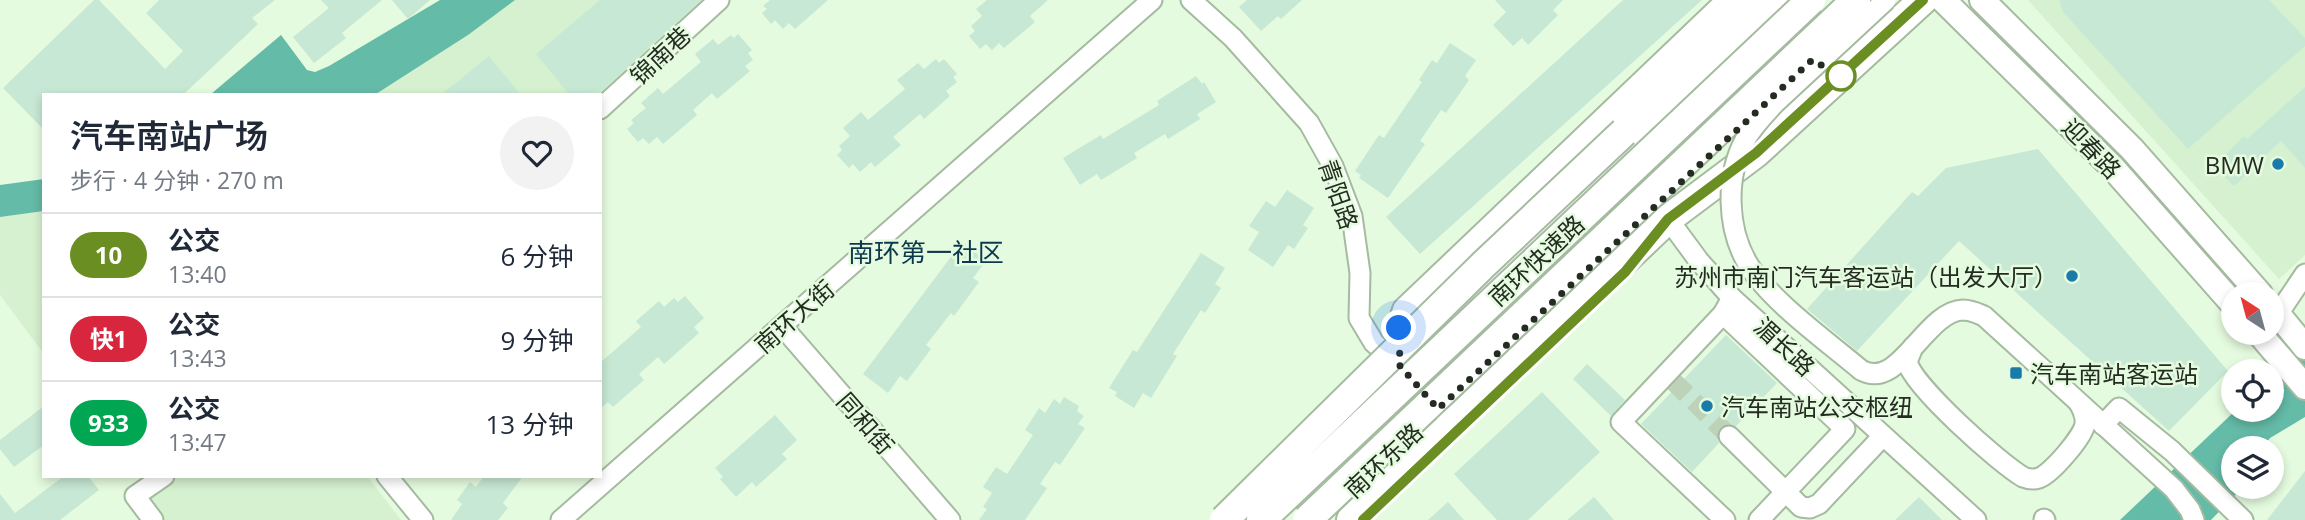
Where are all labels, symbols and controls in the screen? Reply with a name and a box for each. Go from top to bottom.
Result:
street label: 锦南巷 [622,18,698,92]
unlabelled marker [1826,61,1856,91]
street label: 迎春路 [2055,111,2129,185]
text: 汽车南站广场 [70,113,268,158]
button: heart [500,116,574,190]
place label: BMW [2205,148,2264,181]
street label: 青阳路 [1312,155,1366,233]
marker: BMW [2270,156,2286,172]
text: 步行 · 4 分钟 · 270 m [70,164,284,196]
street label: 南环快速路 [1481,207,1591,313]
text: 公交 [168,222,220,258]
district label: 南环第一社区 [848,234,1004,270]
text: 10 [95,238,122,271]
text: 6 分钟 [500,238,574,274]
text: 13:40 [168,258,227,290]
place label: 苏州市南门汽车客运站（出发大厅） [1674,260,2058,293]
marker: 苏州市南门汽车客运站（出发大厅） [2064,268,2080,284]
street label: 南环大街 [747,272,841,360]
north arrow [2221,282,2284,345]
map controls [2221,282,2284,499]
text: 公交 [168,306,220,342]
street label: 湄长路 [1747,309,1823,383]
your location [1381,310,1416,345]
text: 快1 [90,322,127,355]
text: 9 分钟 [500,322,574,358]
text: 13:43 [168,342,227,374]
place label: 汽车南站客运站 [2030,357,2198,390]
button: locate [2221,359,2284,422]
marker: 汽车南站客运站 [2008,365,2024,381]
street label: 同和街 [830,385,902,461]
text: 公交 [168,390,220,426]
place label: 汽车南站公交枢纽 [1721,390,1913,423]
marker: 汽车南站公交枢纽 [1699,398,1715,414]
text: 933 [88,406,129,439]
text: 13 分钟 [486,406,574,442]
street label: 南环东路 [1337,415,1429,505]
text: 13:47 [168,426,227,458]
button: layers [2221,436,2284,499]

